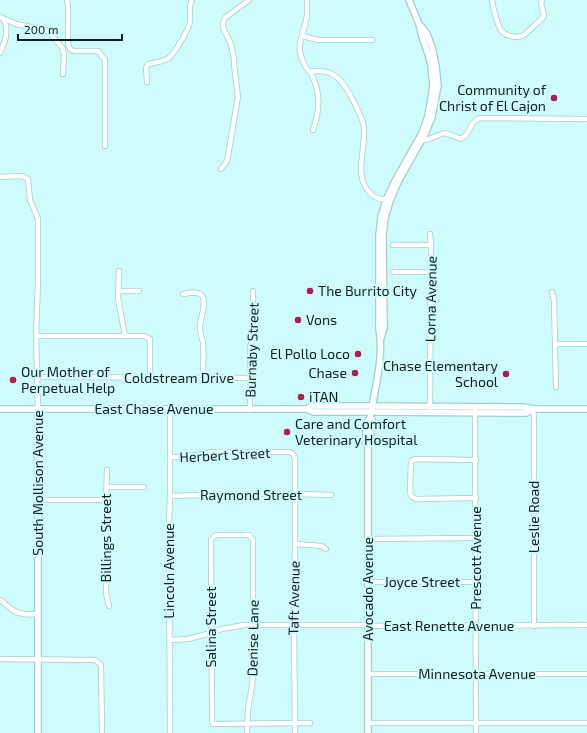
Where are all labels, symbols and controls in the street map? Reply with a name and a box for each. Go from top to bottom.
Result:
scale bar [18,16,122,42]
text: 200 m [24,22,58,36]
place label: Community of Christ of El Cajon [439,81,547,114]
marker: Community of Christ of El Cajon [549,93,559,103]
street label: Lorna Avenue [421,256,440,342]
place label: The Burrito City [318,282,417,299]
marker: The Burrito City [305,286,315,296]
street label: Burnaby Street [241,302,262,398]
place label: Vons [306,311,337,328]
marker: Vons [293,315,303,325]
place label: El Pollo Loco [270,345,350,362]
marker: El Pollo Loco [353,349,363,359]
place label: Chase Elementary School [383,357,499,390]
place label: Our Mother of Perpetual Help [21,363,115,396]
place label: Chase [309,364,347,381]
marker: Chase [350,368,360,378]
street label: Coldstream Drive [124,369,234,386]
marker: Chase Elementary School [501,369,511,379]
marker: Our Mother of Perpetual Help [8,375,18,385]
place label: iTAN [309,388,338,405]
marker: iTAN [296,392,306,402]
street label: East Chase Avenue [94,400,214,417]
street label: South Mollison Avenue [29,410,46,556]
place label: Care and Comfort Veterinary Hospital [295,415,418,448]
marker: Care and Comfort Veterinary Hospital [282,427,292,437]
street label: Herbert Street [179,444,271,465]
street label: Leslie Road [525,481,542,553]
street label: Raymond Street [200,486,302,503]
street label: Billings Street [97,493,114,583]
street label: Prescott Avenue [467,506,484,610]
street label: Lincoln Avenue [160,523,177,619]
street label: Avocado Avenue [359,537,376,641]
street label: Taft Avenue [284,560,303,636]
street label: Joyce Street [384,573,460,590]
street label: Salina Street [202,586,219,668]
street label: Denise Lane [243,599,262,676]
street label: East Renette Avenue [384,617,514,634]
street label: Minnesota Avenue [418,665,536,682]

